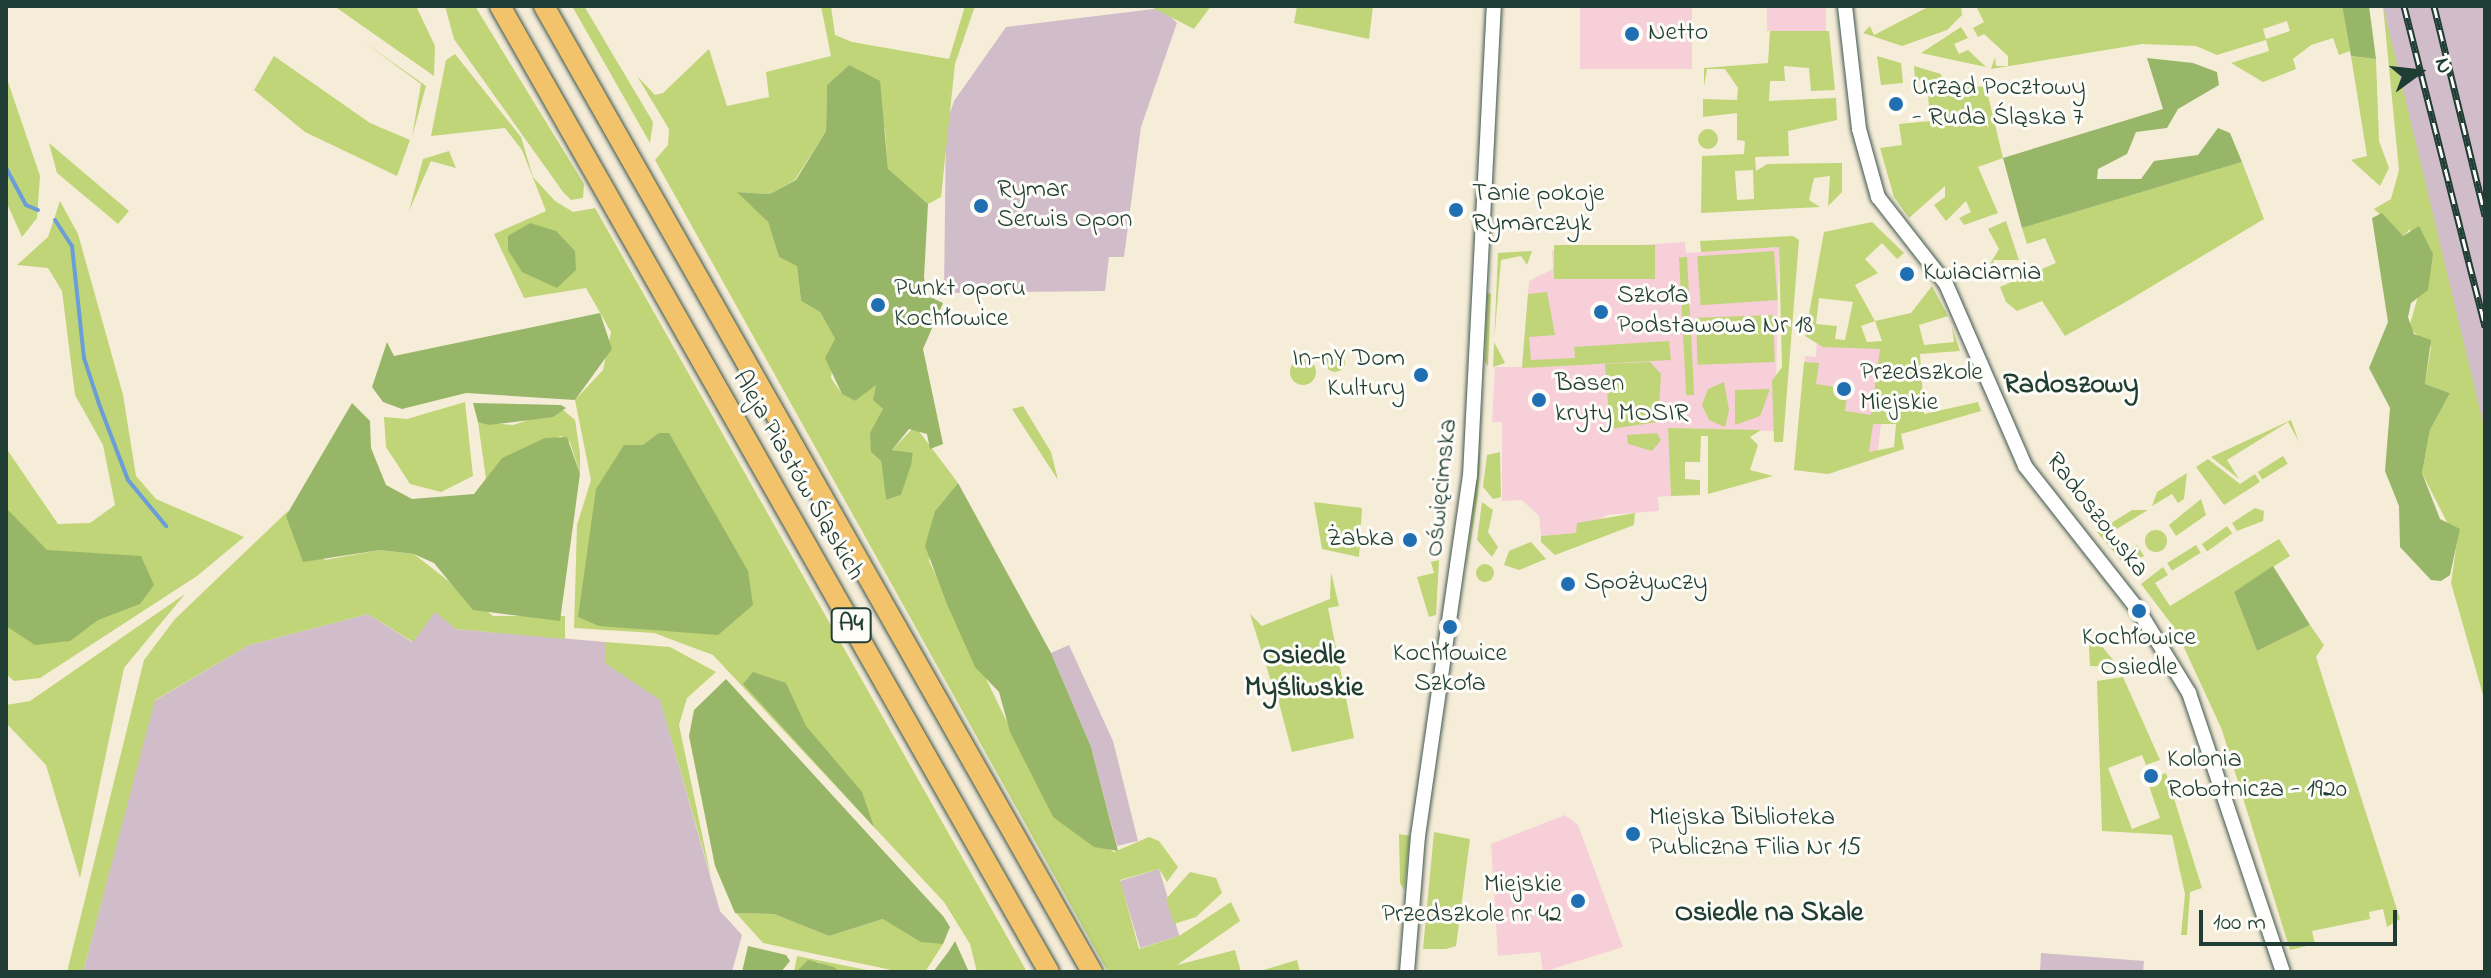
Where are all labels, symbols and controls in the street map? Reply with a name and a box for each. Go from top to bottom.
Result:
place label: Netto [1648,18,1708,50]
marker: Netto [1623,25,1641,43]
north arrow [2379,32,2459,112]
text: N [2425,54,2460,77]
place label: Urząd Pocztowy - Ruda Śląska 7 [1912,73,2086,134]
marker: Urząd Pocztowy - Ruda Śląska 7 [1887,95,1905,113]
place label: Rymar Serwis Opon [997,175,1132,236]
place label: Tanie pokoje Rymarczyk [1472,179,1605,240]
marker: Rymar Serwis Opon [972,197,990,215]
marker: Tanie pokoje Rymarczyk [1447,201,1465,219]
place label: Kwiaciarnia [1923,258,2041,290]
marker: Kwiaciarnia [1898,265,1916,283]
place label: Punkt oporu Kochłowice [894,274,1026,336]
place label: Szkoła Podstawowa Nr 18 [1617,281,1813,342]
marker: Punkt oporu Kochłowice [869,296,887,314]
marker: Szkoła Podstawowa Nr 18 [1592,303,1610,321]
place label: In-nY Dom Kultury [1292,344,1405,406]
place label: Przedszkole Miejskie [1860,358,1983,420]
street label: Aleja Piastów Śląskich [724,365,870,587]
marker: In-nY Dom Kultury [1412,366,1430,384]
place label: Basen kryty MOSIR [1555,369,1689,430]
district label: Radoszowy [2003,369,2139,403]
marker: Przedszkole Miejskie [1835,380,1853,398]
marker: Basen kryty MOSIR [1530,391,1548,409]
street label: Oświęcimska [1420,417,1466,559]
street label: Radoszowska [2038,447,2154,585]
place label: Żabka [1327,524,1394,556]
marker: Żabka [1401,531,1419,549]
place label: Spożywczy [1584,568,1707,600]
marker: Spożywczy [1559,575,1577,593]
marker: Kochłowice Osiedle [2130,602,2148,620]
road number: A4 [829,605,873,645]
marker: Kochłowice Szkoła [1441,618,1459,636]
place label: Kochłowice Osiedle [2082,623,2196,684]
place label: Kochłowice Szkoła [1393,639,1507,700]
district label: Osiedle Myśliwskie [1244,640,1364,706]
place label: Kolonia Robotnicza - 1920 [2167,745,2347,806]
marker: Kolonia Robotnicza - 1920 [2142,767,2160,785]
place label: Miejska Biblioteka Publiczna Filia Nr 15 [1649,803,1861,864]
marker: Miejska Biblioteka Publiczna Filia Nr 15 [1624,825,1642,843]
place label: Miejskie Przedszkole nr 42 [1382,870,1562,932]
marker: Miejskie Przedszkole nr 42 [1569,892,1587,910]
scale bar [2203,894,2401,944]
district label: Osiedle na Skale [1675,897,1863,931]
text: 100 m [2213,906,2266,941]

